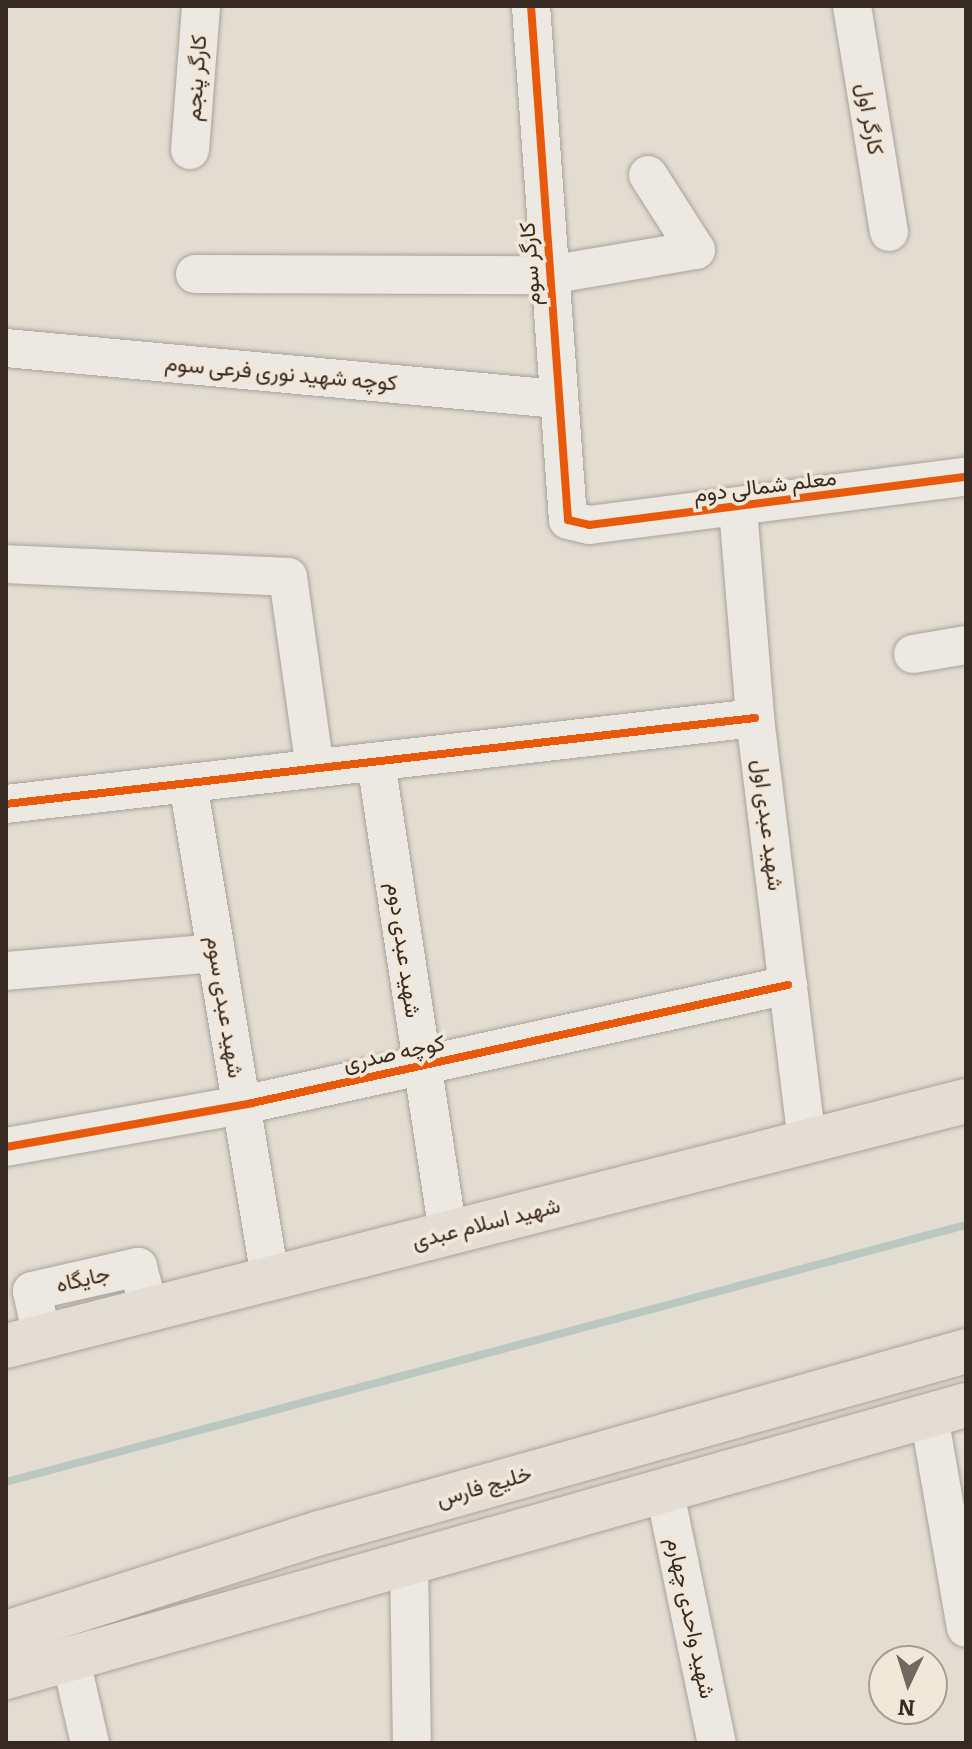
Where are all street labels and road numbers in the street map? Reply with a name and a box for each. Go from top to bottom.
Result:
street label: کارگر پنجم [180,34,212,122]
street label: کارگر اول [851,81,889,157]
street label: کارگر سوم [514,221,546,307]
street label: کوچه شهید نوری فرعی سوم [164,350,398,396]
street label: معلم شمالی دوم [692,464,838,508]
street label: شهید عبدی اول [747,758,789,892]
street label: شهید عبدی دوم [381,881,427,1019]
street label: شهید عبدی سوم [201,934,249,1080]
street label: کوچه صدری [341,1029,447,1077]
street label: شهید اسلام عبدی [409,1192,563,1254]
street label: جایگاه [53,1260,113,1298]
street label: خلیج فارس [433,1460,535,1512]
street label: شهید واحدی چهارم [661,1535,721,1701]

